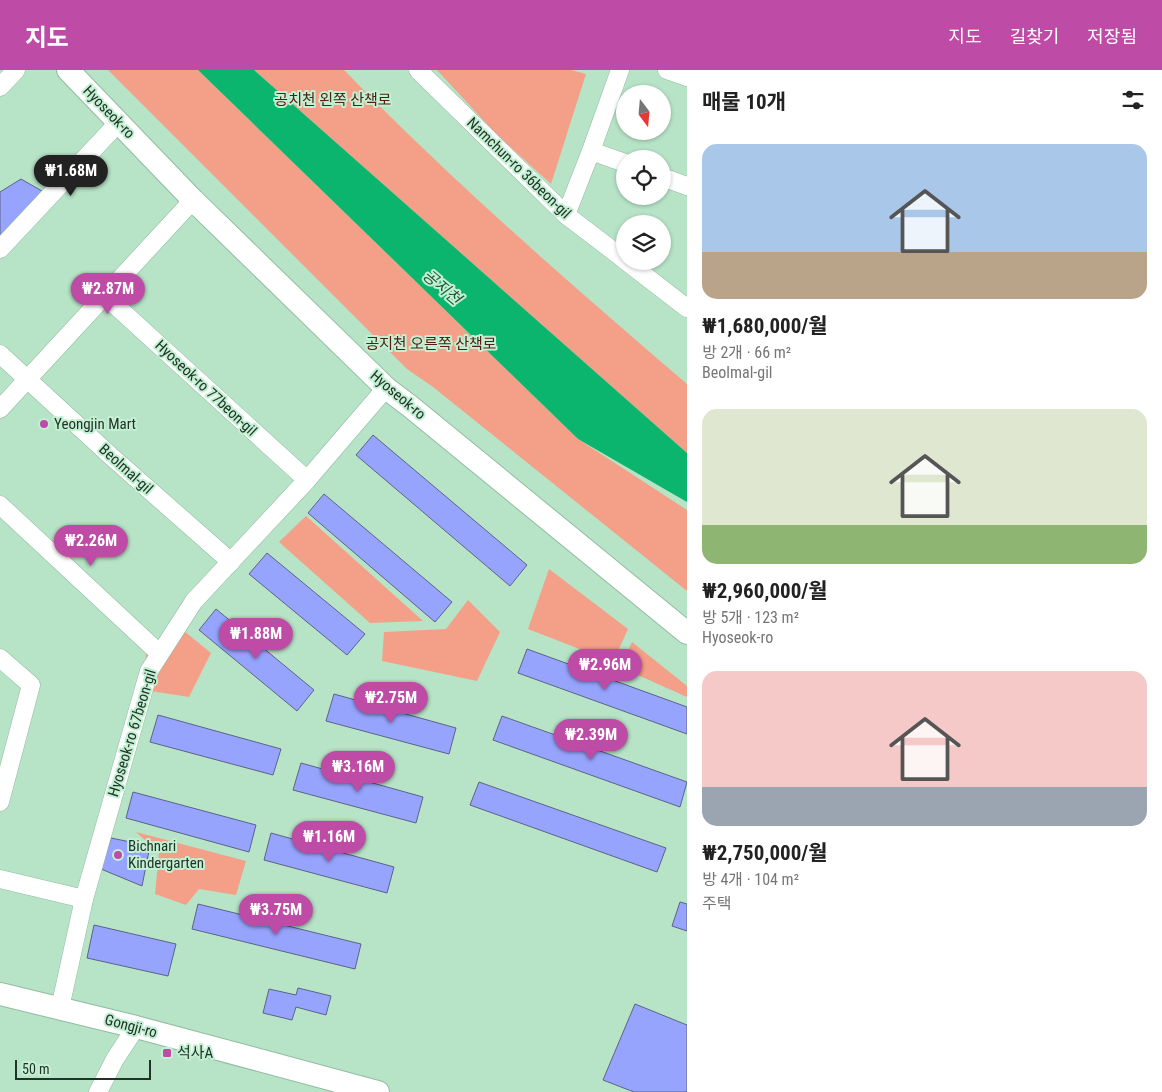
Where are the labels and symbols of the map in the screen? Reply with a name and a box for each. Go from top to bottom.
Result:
street label: Hyoseok-ro [79,82,139,142]
north arrow [616,85,671,140]
park label: 공치천 왼쪽 산책로 [274,91,392,109]
street label: Namchun-ro 36beon-gil [463,114,575,222]
pin: ₩1.68M [30,154,112,197]
water label: 공지천 [419,266,467,310]
pin: ₩2.87M [67,272,149,315]
park label: 공지천 오른쪽 산책로 [365,335,497,353]
street label: Hyoseok-ro 77beon-gil [151,336,261,440]
street label: Hyoseok-ro [367,367,429,423]
place label: Yeongjin Mart [54,415,136,433]
marker: Yeongjin Mart [38,418,50,430]
street label: Beolmal-gil [95,440,157,498]
pin: ₩2.26M [50,524,132,567]
pin: ₩1.88M [215,618,297,660]
pin: ₩2.96M [564,648,646,691]
street label: Hyoseok-ro 67beon-gil [104,667,160,799]
pin: ₩2.75M [350,682,432,724]
pin: ₩2.39M [550,718,632,761]
pin: ₩3.16M [317,750,399,793]
pin: ₩1.16M [288,820,370,863]
place label: Bichnari Kindergarten [128,837,204,872]
marker: Bichnari Kindergarten [112,849,124,861]
pin: ₩3.75M [235,894,317,936]
street label: Gongji-ro [103,1010,159,1042]
place label: 석사A [177,1044,214,1062]
marker: 석사A [161,1047,173,1059]
scale bar [15,1057,151,1080]

